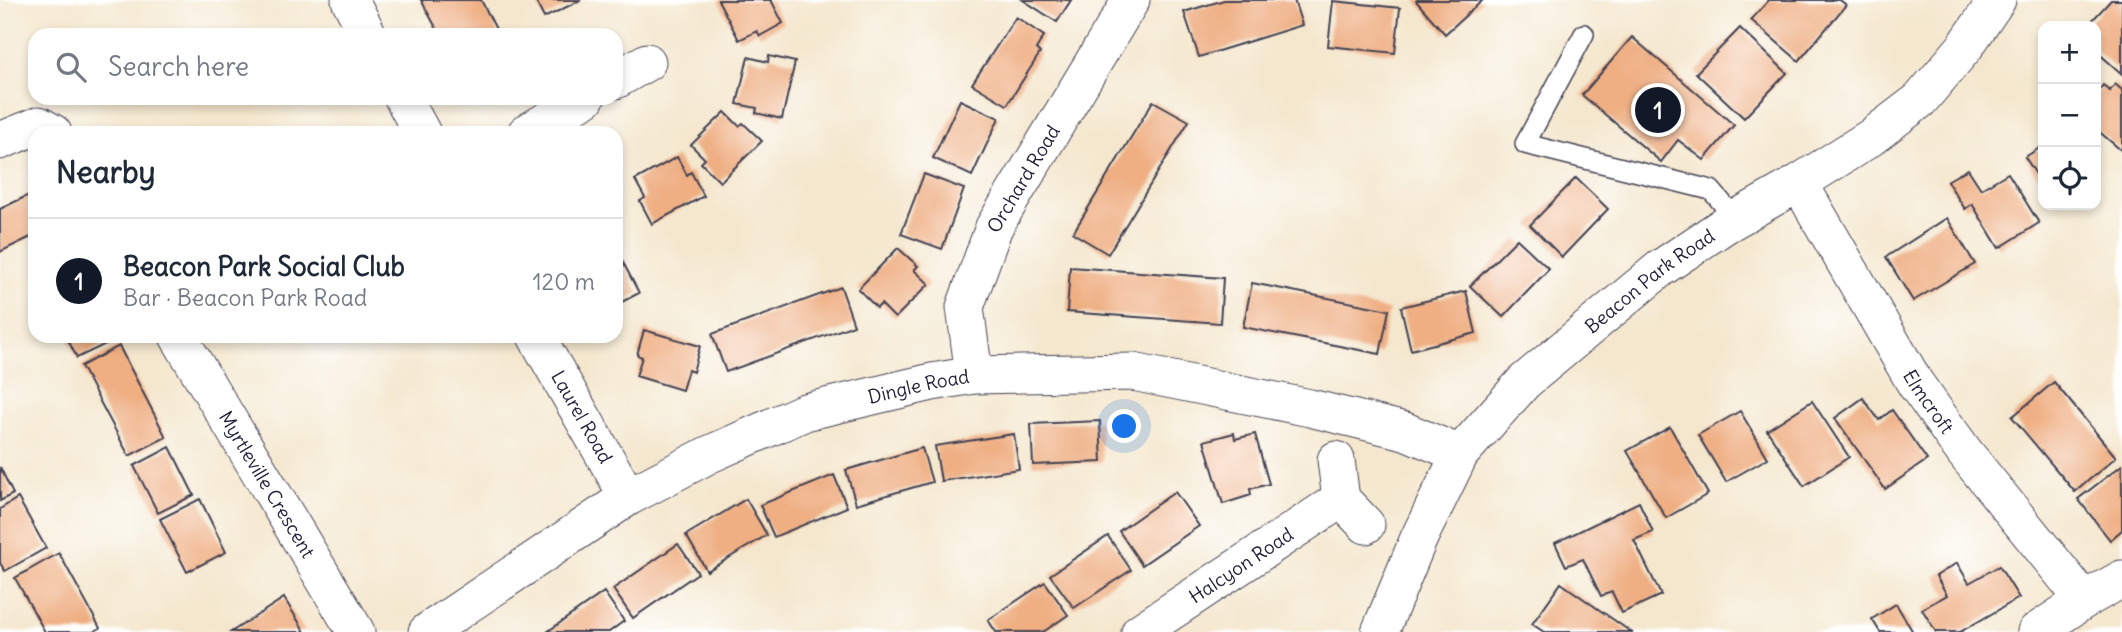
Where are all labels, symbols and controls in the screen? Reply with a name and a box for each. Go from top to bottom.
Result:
map controls [2038,21,2101,210]
button: + [2038,21,2101,84]
search box [28,28,623,105]
icon: search [52,48,90,86]
text: Search here [108,50,249,83]
pin: 1 [1635,84,1681,136]
button: − [2038,84,2101,147]
street label: Orchard Road [981,121,1065,237]
button: locate [2038,147,2101,210]
text: Nearby [56,153,156,191]
street label: Beacon Park Road [1580,223,1719,338]
text: Beacon Park Social Club [123,250,405,283]
text: 1 [74,267,84,296]
text: 120 m [532,267,595,296]
text: Bar · Beacon Park Road [123,283,367,312]
street label: Dingle Road [865,364,971,409]
street label: Elmcroft [1898,365,1959,438]
street label: Laurel Road [546,366,618,467]
street label: Myrtleville Crescent [214,407,320,562]
your location [1107,409,1141,443]
street label: Halcyon Road [1184,522,1298,608]

